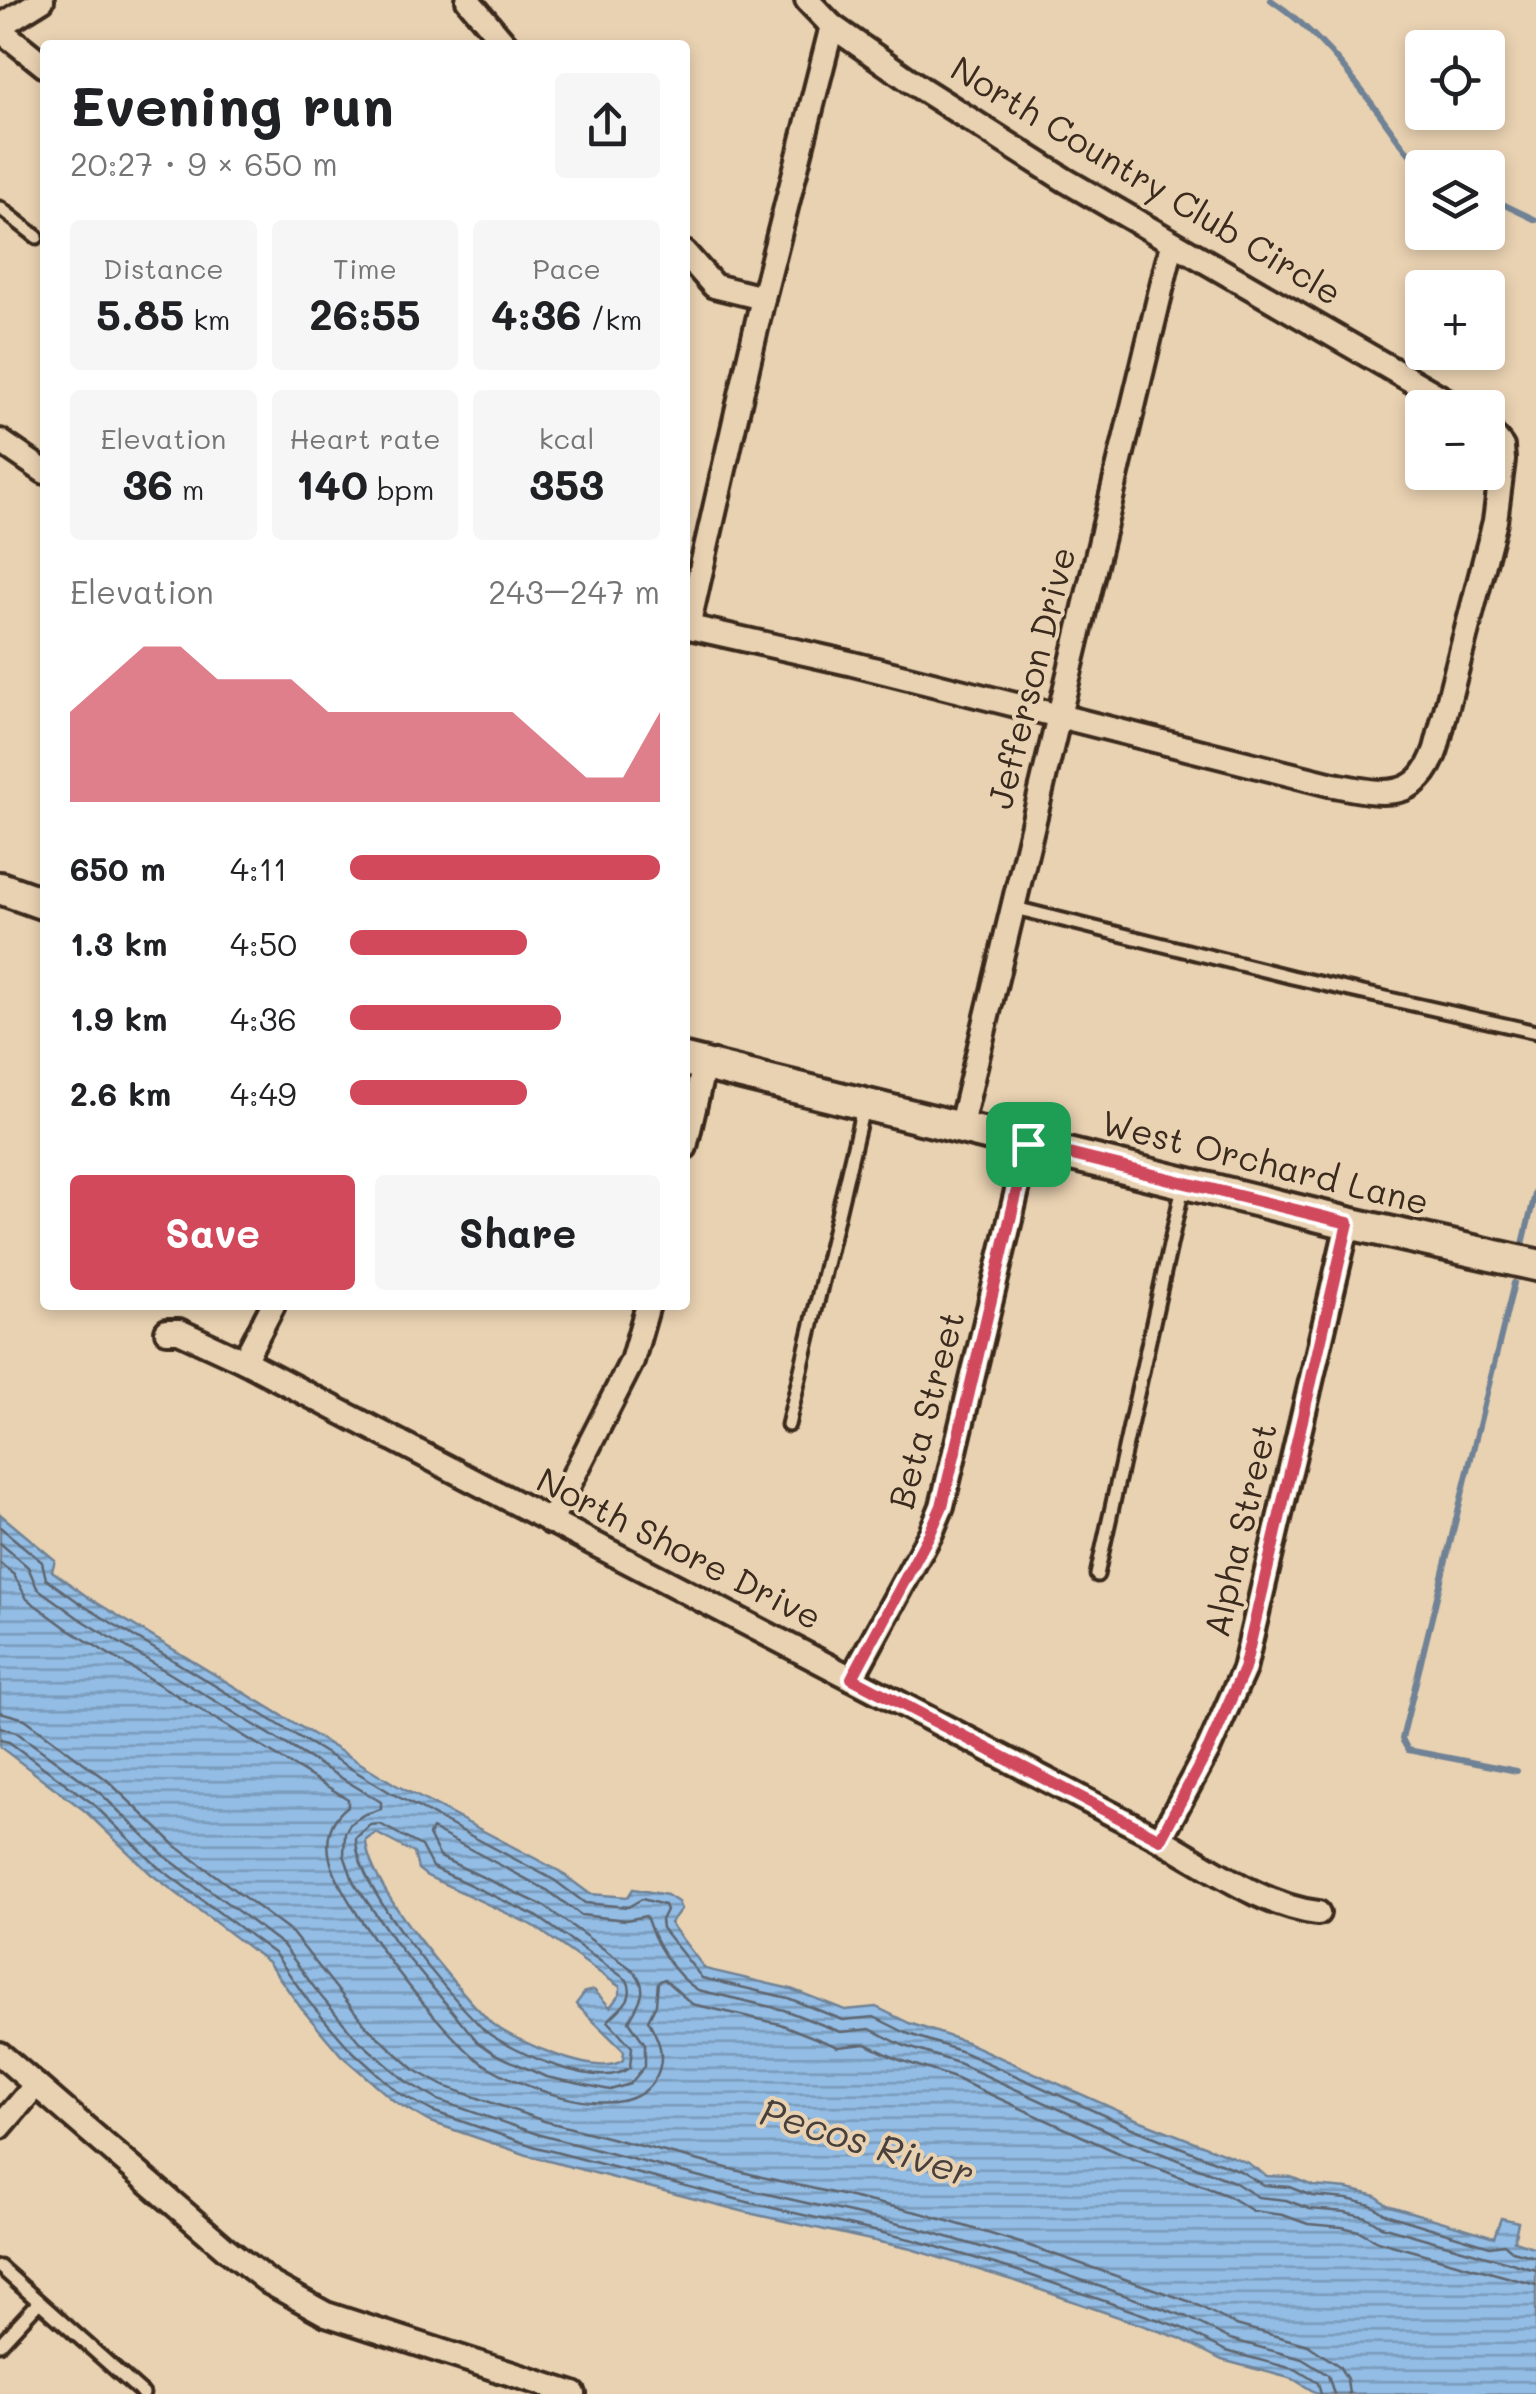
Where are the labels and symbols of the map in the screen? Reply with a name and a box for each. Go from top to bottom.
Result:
street label: North Country Club Circle [943,44,1351,314]
street label: Jefferson Drive [975,542,1085,813]
street label: West Orchard Lane [1097,1098,1434,1224]
pin [986,1102,1071,1187]
street label: Beta Street [877,1305,974,1514]
street label: Alpha Street [1192,1418,1286,1641]
street label: North Shore Drive [530,1456,830,1639]
water label: Pecos River [755,2085,981,2197]

